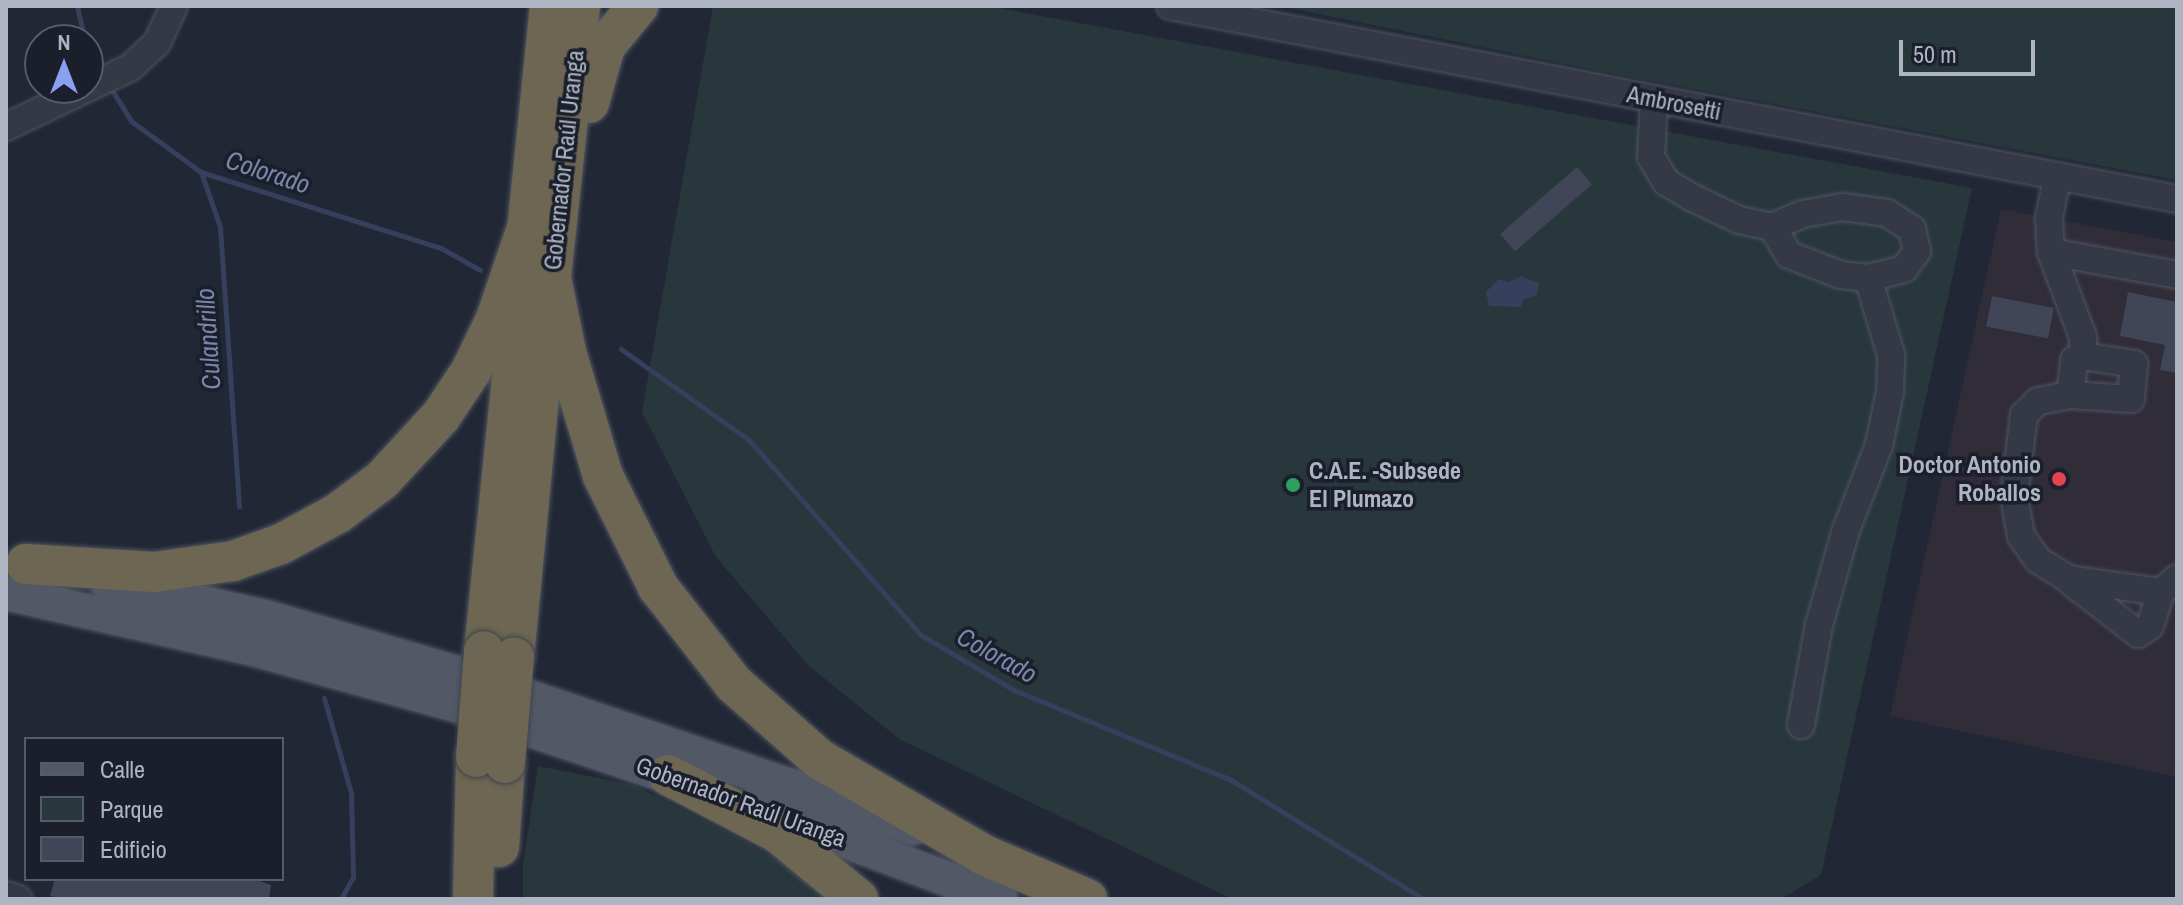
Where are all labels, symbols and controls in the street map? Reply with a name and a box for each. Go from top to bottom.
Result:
north arrow [24,24,104,104]
scale bar [1903,24,2039,74]
text: N [57,27,71,57]
text: 50 m [1913,38,1957,70]
street label: Gobernador Raúl Uranga [538,49,590,271]
street label: Ambrosetti [1625,80,1723,126]
water label: Colorado [222,144,314,200]
water label: Culandrillo [189,287,227,391]
place label: Doctor Antonio Roballos [1898,451,2041,507]
place label: C.A.E. -Subsede El Plumazo [1309,457,1461,513]
marker: Doctor Antonio Roballos [2048,468,2070,490]
marker: C.A.E. -Subsede El Plumazo [1284,476,1302,494]
water label: Colorado [952,620,1042,690]
legend [24,737,284,881]
street label: Gobernador Raúl Uranga [632,751,850,853]
text: Calle [100,753,145,785]
text: Parque [100,793,163,825]
text: Edificio [100,833,167,865]

